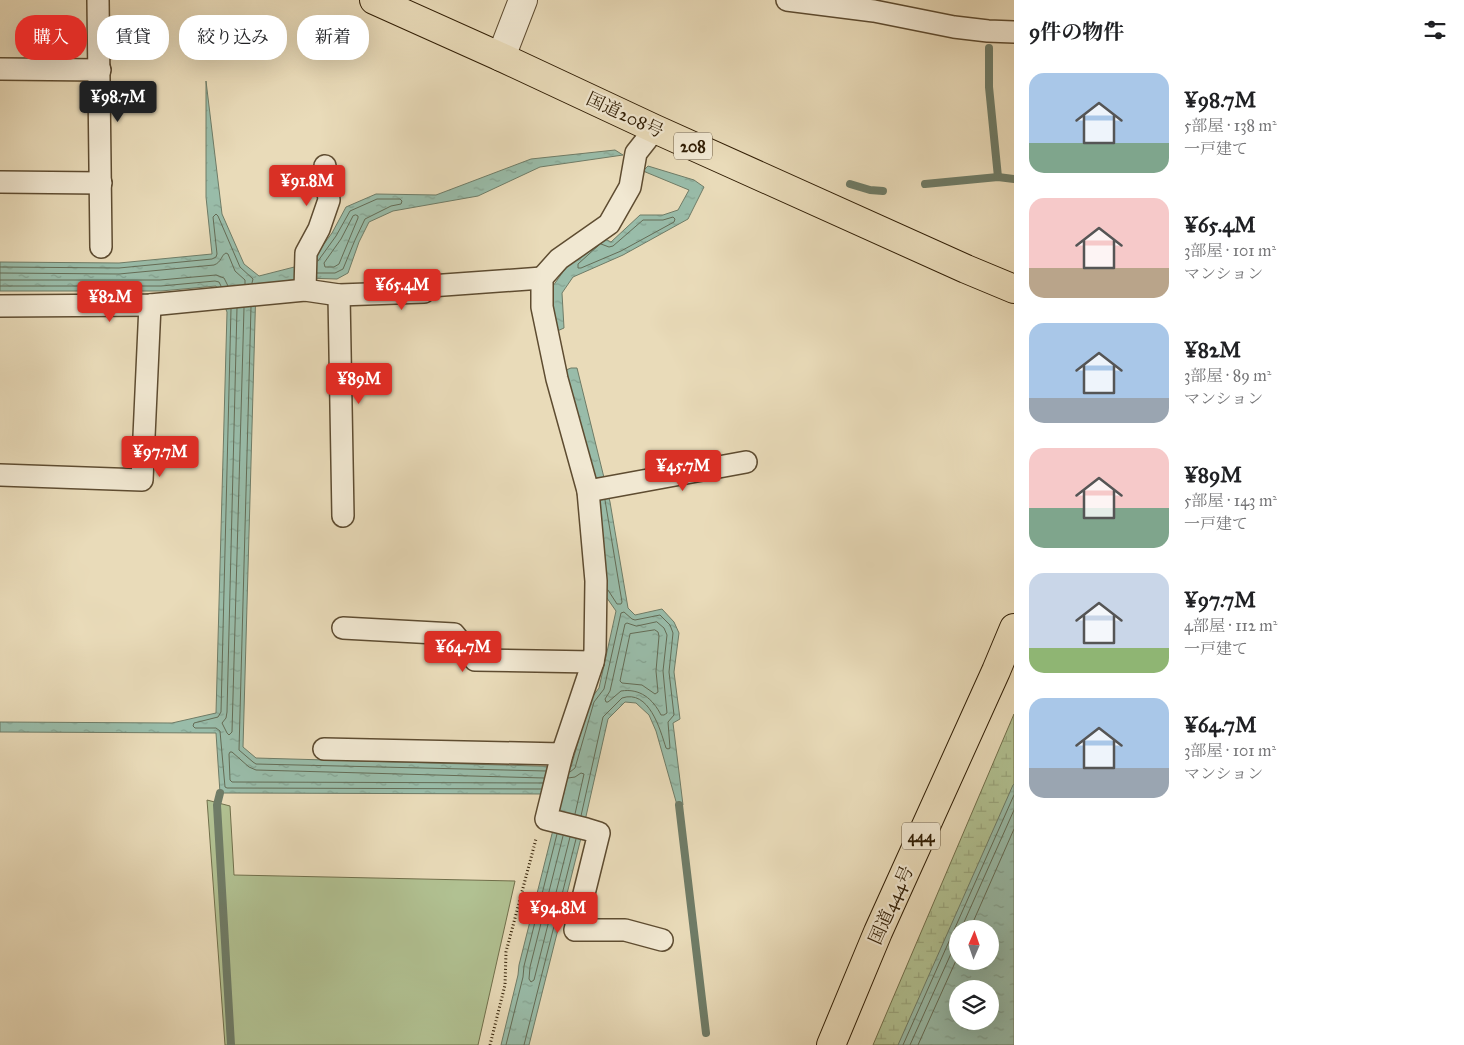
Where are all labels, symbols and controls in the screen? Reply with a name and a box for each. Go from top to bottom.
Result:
chip: 購入 [15,15,87,60]
chip: 賃貸 [97,15,169,60]
chip: 絞り込み [179,15,287,60]
chip: 新着 [297,15,369,60]
icon: filters [1421,16,1449,44]
text: 9件の物件 [1029,19,1124,45]
pin: ¥98.7M [77,80,159,123]
text: ¥98.7M [90,87,146,106]
text: ¥98.7M [1184,87,1256,113]
street label: 国道208号 [583,88,667,142]
icon: home [1069,93,1129,153]
text: 5部屋 · 138 m² [1184,116,1277,135]
road number: 208 [674,132,712,160]
text: 一戸建て [1184,139,1248,158]
pin: ¥91.8M [266,164,348,207]
text: ¥91.8M [280,171,334,190]
text: ¥65.4M [1184,212,1256,238]
icon: home [1069,218,1129,278]
text: 3部屋 · 101 m² [1184,241,1276,260]
text: マンション [1184,264,1263,283]
pin: ¥65.4M [361,268,443,311]
text: ¥65.4M [375,275,429,294]
pin: ¥82M [80,280,140,323]
text: ¥82M [88,287,132,306]
text: ¥82M [1184,337,1241,363]
icon: home [1069,343,1129,403]
pin: ¥89M [329,362,389,405]
text: 3部屋 · 89 m² [1184,366,1271,385]
text: ¥89M [337,369,381,388]
text: マンション [1184,389,1263,408]
pin: ¥97.7M [119,436,201,478]
text: ¥97.7M [133,442,187,461]
pin: ¥45.7M [642,450,724,492]
text: ¥45.7M [656,456,710,475]
text: ¥89M [1184,462,1242,488]
icon: home [1069,468,1129,528]
text: 5部屋 · 143 m² [1184,491,1277,510]
text: 一戸建て [1184,514,1248,533]
text: ¥97.7M [1184,587,1256,613]
icon: home [1069,593,1129,653]
text: 4部屋 · 112 m² [1184,616,1277,635]
pin: ¥64.7M [422,630,504,673]
text: ¥64.7M [435,637,491,656]
text: 一戸建て [1184,639,1248,658]
text: ¥64.7M [1184,712,1257,738]
icon: home [1069,718,1129,778]
text: 3部屋 · 101 m² [1184,741,1276,760]
text: マンション [1184,764,1263,783]
road number: 444 [902,822,940,849]
street label: 国道444号 [864,862,918,948]
pin: ¥94.8M [517,892,599,934]
text: ¥94.8M [530,898,586,917]
north arrow [949,920,999,970]
map controls [949,920,999,1030]
button: layers [949,980,999,1030]

